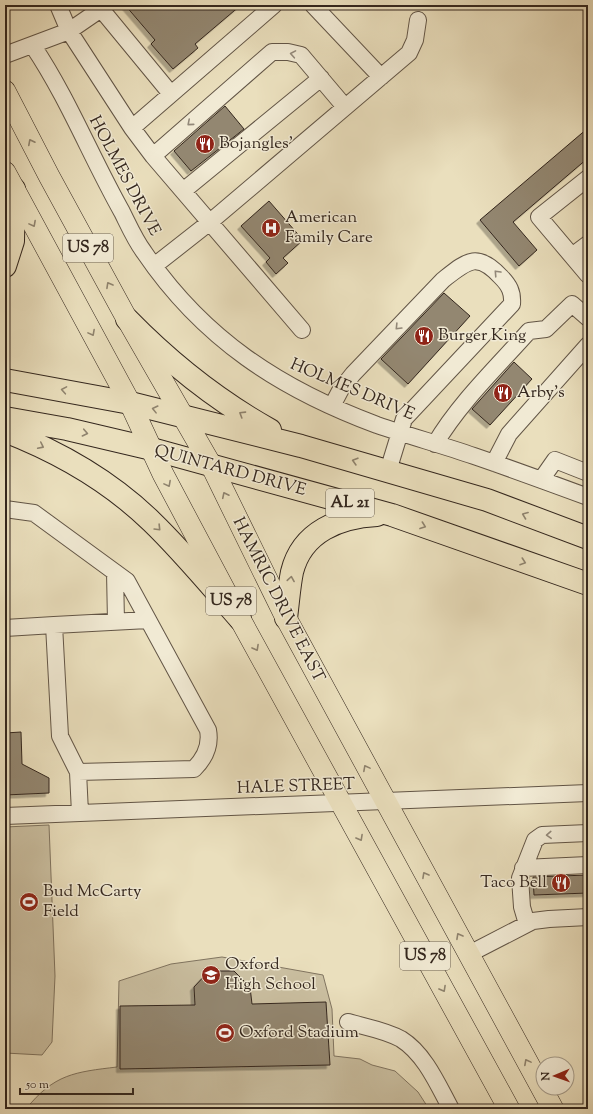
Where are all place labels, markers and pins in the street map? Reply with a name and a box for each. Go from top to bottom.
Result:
place label: Bojangles' [219,132,293,156]
restaurant icon: Bojangles' [194,133,216,155]
place label: American Family Care [285,206,373,250]
hospital icon: American Family Care [260,217,282,239]
place label: Burger King [438,324,526,348]
restaurant icon: Burger King [413,325,435,347]
place label: Arby's [517,381,565,405]
restaurant icon: Arby's [492,382,514,404]
place label: Taco Bell [480,871,547,895]
restaurant icon: Taco Bell [550,872,572,894]
place label: Bud McCarty Field [43,880,142,924]
sports icon: Bud McCarty Field [18,891,40,913]
place label: Oxford High School [225,953,316,997]
school or university icon: Oxford High School [200,964,222,986]
place label: Oxford Stadium [239,1021,359,1045]
sports icon: Oxford Stadium [214,1022,236,1044]

